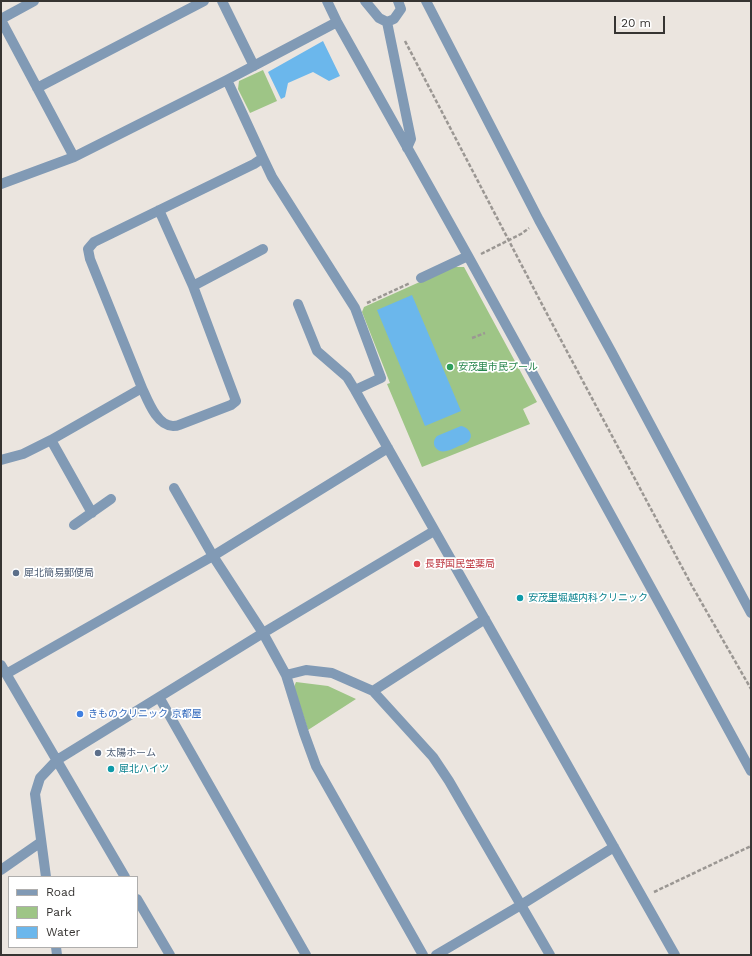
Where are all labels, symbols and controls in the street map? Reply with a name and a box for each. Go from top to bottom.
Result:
scale bar [616,8,667,34]
text: 20 m [621,16,651,30]
place label: 安茂里市民プール [458,361,538,373]
marker: 安茂里市民プール [445,362,455,372]
place label: 長野国民堂薬局 [425,558,495,570]
marker: 長野国民堂薬局 [412,559,422,569]
place label: 犀北簡易郵便局 [24,567,94,579]
marker: 犀北簡易郵便局 [11,568,21,578]
place label: 安茂里堀越内科クリニック [528,592,648,604]
marker: 安茂里堀越内科クリニック [515,593,525,603]
place label: きものクリニック 京都屋 [88,708,201,720]
marker: きものクリニック 京都屋 [75,709,85,719]
place label: 太陽ホーム [106,747,156,759]
marker: 太陽ホーム [93,748,103,758]
place label: 犀北ハイツ [119,763,169,775]
marker: 犀北ハイツ [106,764,116,774]
legend [8,876,138,948]
text: Road [46,885,75,899]
text: Park [46,905,72,919]
text: Water [46,925,80,939]

